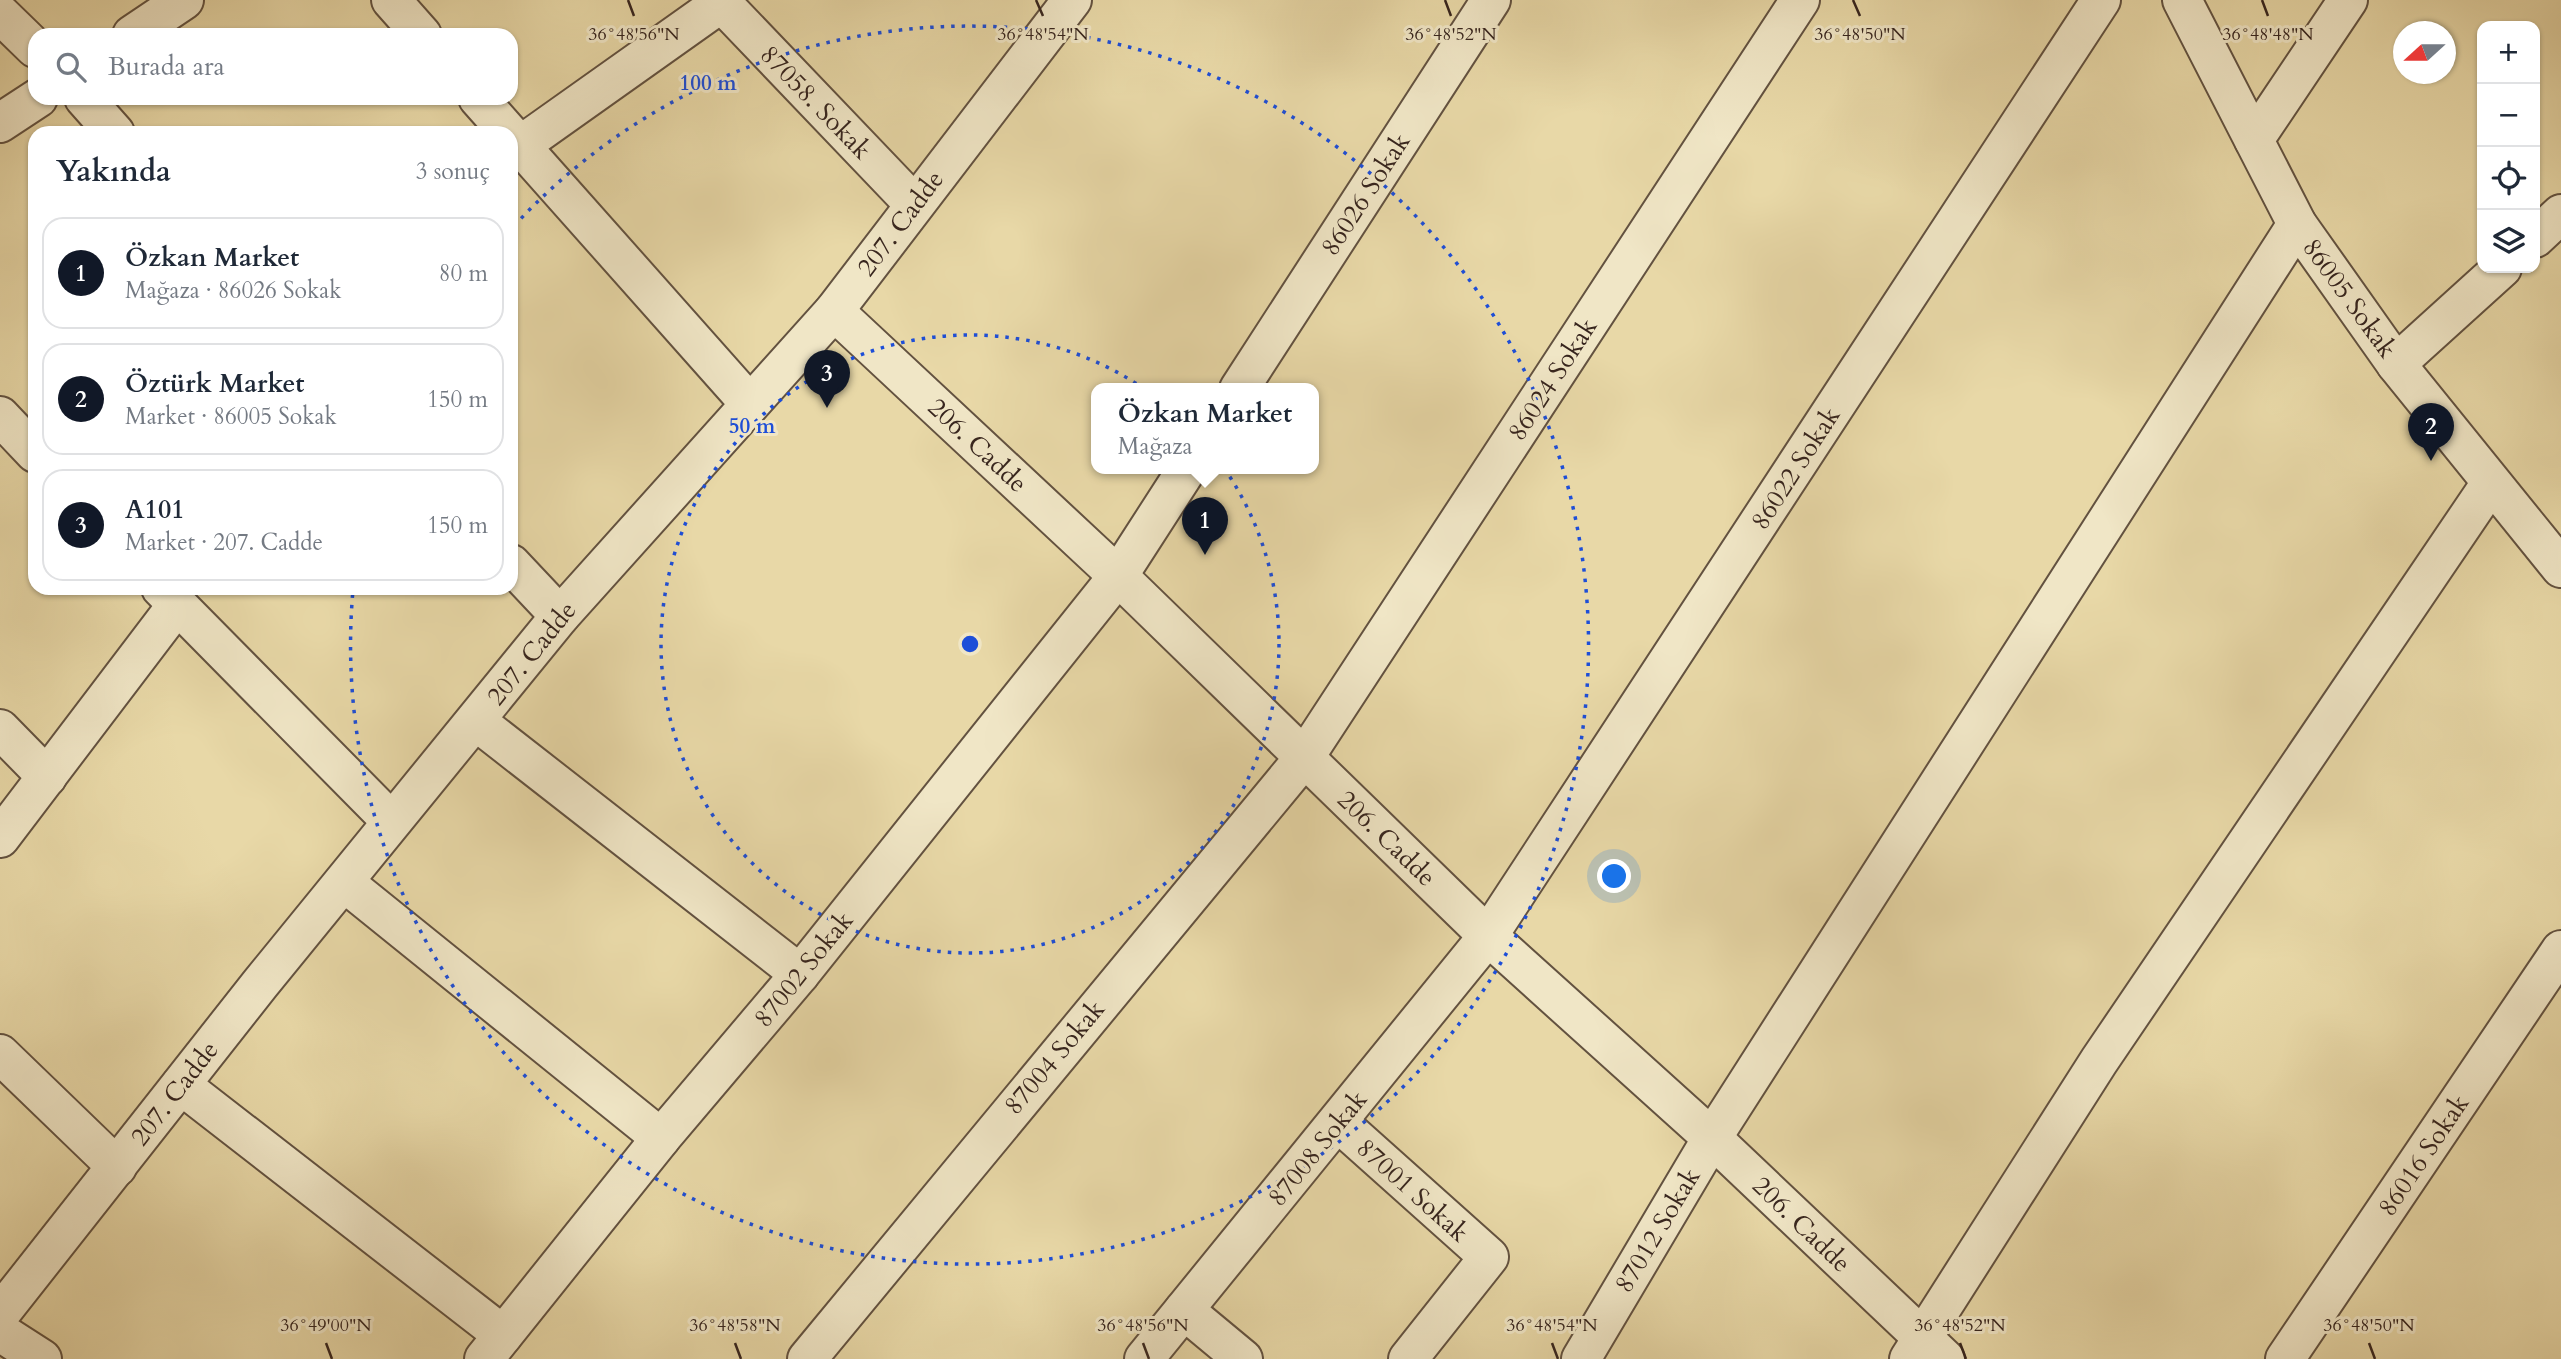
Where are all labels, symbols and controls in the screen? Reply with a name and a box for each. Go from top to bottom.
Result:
north arrow [2393,21,2456,84]
map controls [2477,21,2540,273]
button: + [2477,21,2540,84]
text: 36°48'56"N [588,22,680,47]
text: 36°48'54"N [997,22,1089,47]
text: 36°48'52"N [1405,22,1497,47]
text: 36°48'50"N [1814,22,1906,47]
text: 36°48'48"N [2222,22,2314,47]
search box [28,28,518,105]
street label: 87058. Sokak [752,38,879,167]
icon: search [52,48,90,86]
text: Burada ara [108,49,225,84]
text: 100 m [679,69,737,98]
button: − [2477,84,2540,147]
street label: 86026 Sokak [1313,126,1418,262]
button: locate [2477,147,2540,210]
text: Yakında [56,151,171,192]
text: 3 sonuç [416,156,490,187]
street label: 207. Cadde [849,163,952,283]
button: layers [2477,210,2540,273]
street label: 86005 Sokak [2294,231,2405,365]
text: Özkan Market [125,240,299,275]
text: 1 [75,258,87,289]
text: 80 m [439,258,488,289]
text: Mağaza · 86026 Sokak [125,275,341,306]
street label: 86024 Sokak [1500,311,1605,447]
pin: 3 [804,350,850,408]
text: Öztürk Market [125,366,305,401]
popup [1091,383,1319,474]
text: 2 [75,384,87,415]
text: 150 m [427,384,488,415]
street label: 206. Cadde [920,390,1035,500]
text: Özkan Market [1118,396,1292,431]
street label: 86022 Sokak [1743,400,1848,536]
text: Market · 86005 Sokak [125,401,337,432]
pin: 2 [2408,403,2454,461]
text: 50 m [729,412,776,441]
text: Mağaza [1118,431,1193,462]
text: A101 [125,492,185,527]
pin: 1 [1182,497,1228,555]
text: 3 [75,510,87,541]
text: 150 m [427,510,488,541]
text: Market · 207. Cadde [125,527,323,558]
street label: 207. Cadde [479,594,584,713]
centre of rings [958,632,982,656]
street label: 206. Cadde [1330,783,1443,894]
your location [1597,859,1631,893]
street label: 87002 Sokak [746,904,861,1035]
street label: 87004 Sokak [996,992,1113,1122]
street label: 207. Cadde [122,1034,226,1153]
street label: 87008 Sokak [1260,1083,1375,1214]
street label: 86016 Sokak [2370,1088,2477,1223]
street label: 87001 Sokak [1349,1131,1476,1250]
street label: 87012 Sokak [1606,1161,1708,1299]
street label: 206. Cadde [1745,1169,1858,1280]
text: 36°49'00"N [280,1313,372,1338]
text: 36°48'58"N [689,1313,781,1338]
text: 36°48'56"N [1097,1313,1189,1338]
text: 36°48'54"N [1506,1313,1598,1338]
text: 36°48'52"N [1914,1313,2006,1338]
text: 36°48'50"N [2323,1313,2415,1338]

